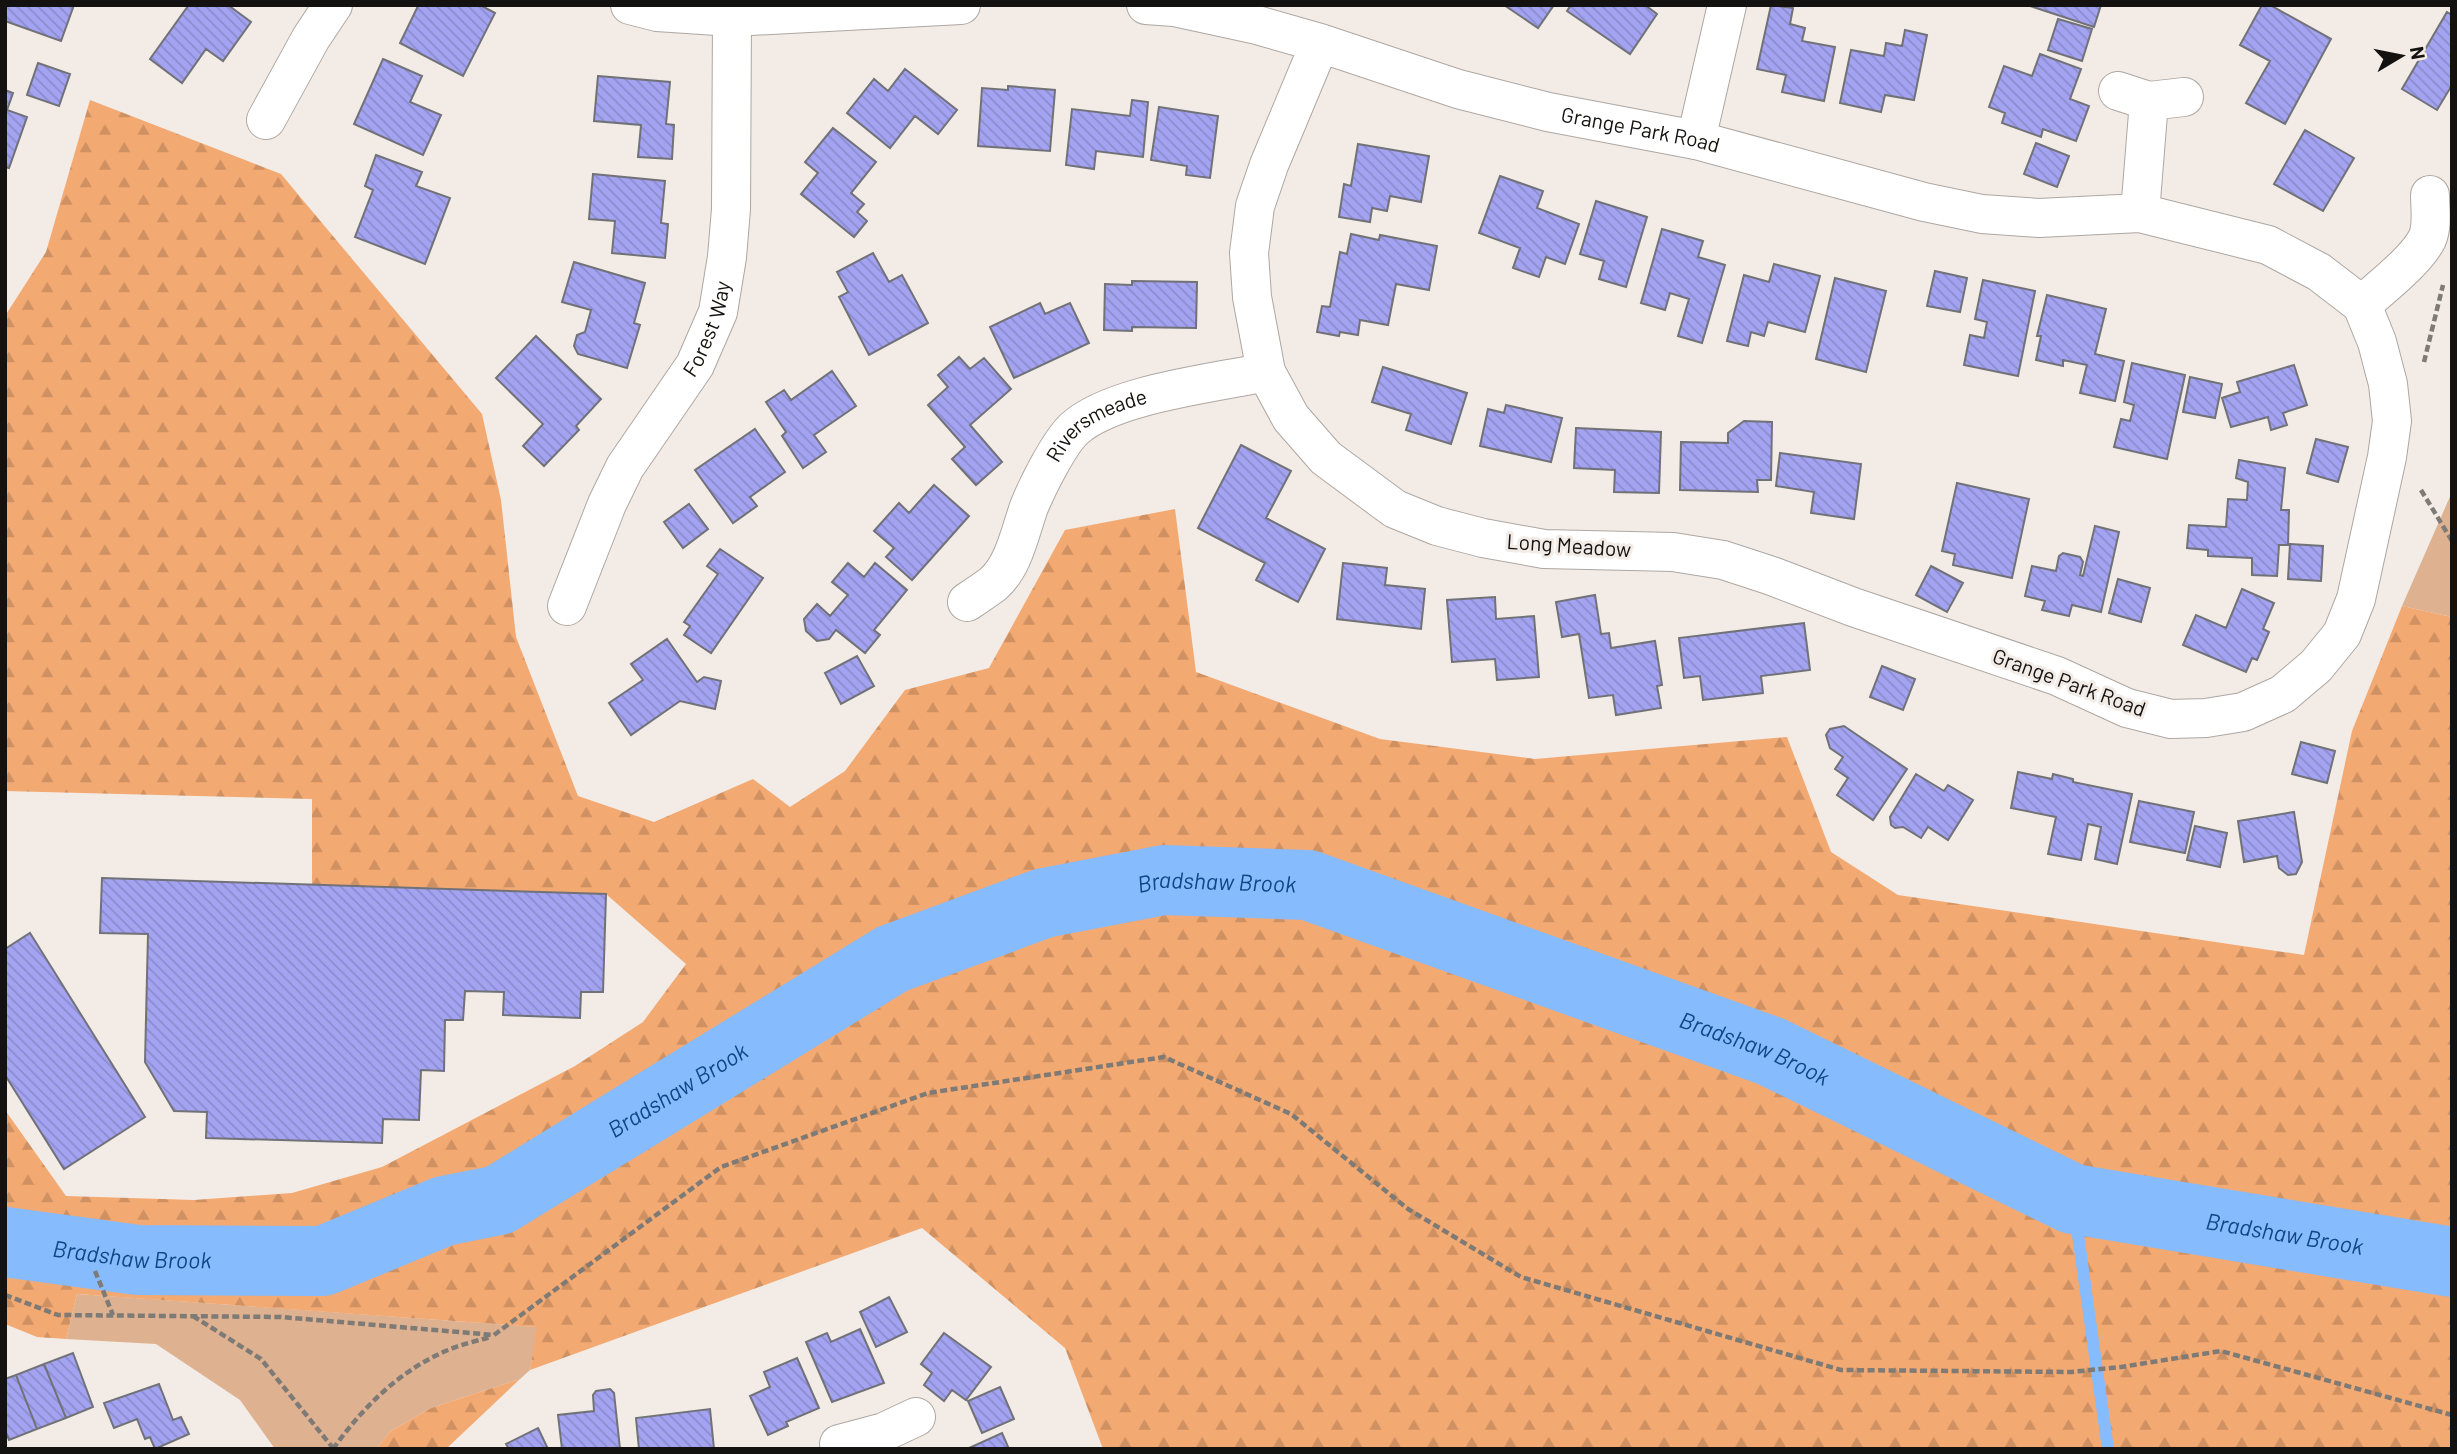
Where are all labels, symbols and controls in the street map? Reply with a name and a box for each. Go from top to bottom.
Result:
north arrow [2366,21,2436,91]
text: N [2406,45,2431,61]
street label: Grange Park Road [1559,101,1723,157]
street label: Forest Way [677,279,734,381]
street label: Riversmeade [1040,383,1149,466]
street label: Long Meadow [1506,528,1632,561]
street label: Grange Park Road [1990,642,2149,721]
water label: Bradshaw Brook [1135,865,1297,898]
water label: Bradshaw Brook [1676,1005,1834,1091]
water label: Bradshaw Brook [602,1036,752,1143]
water label: Bradshaw Brook [2204,1206,2365,1260]
water label: Bradshaw Brook [51,1234,211,1273]

